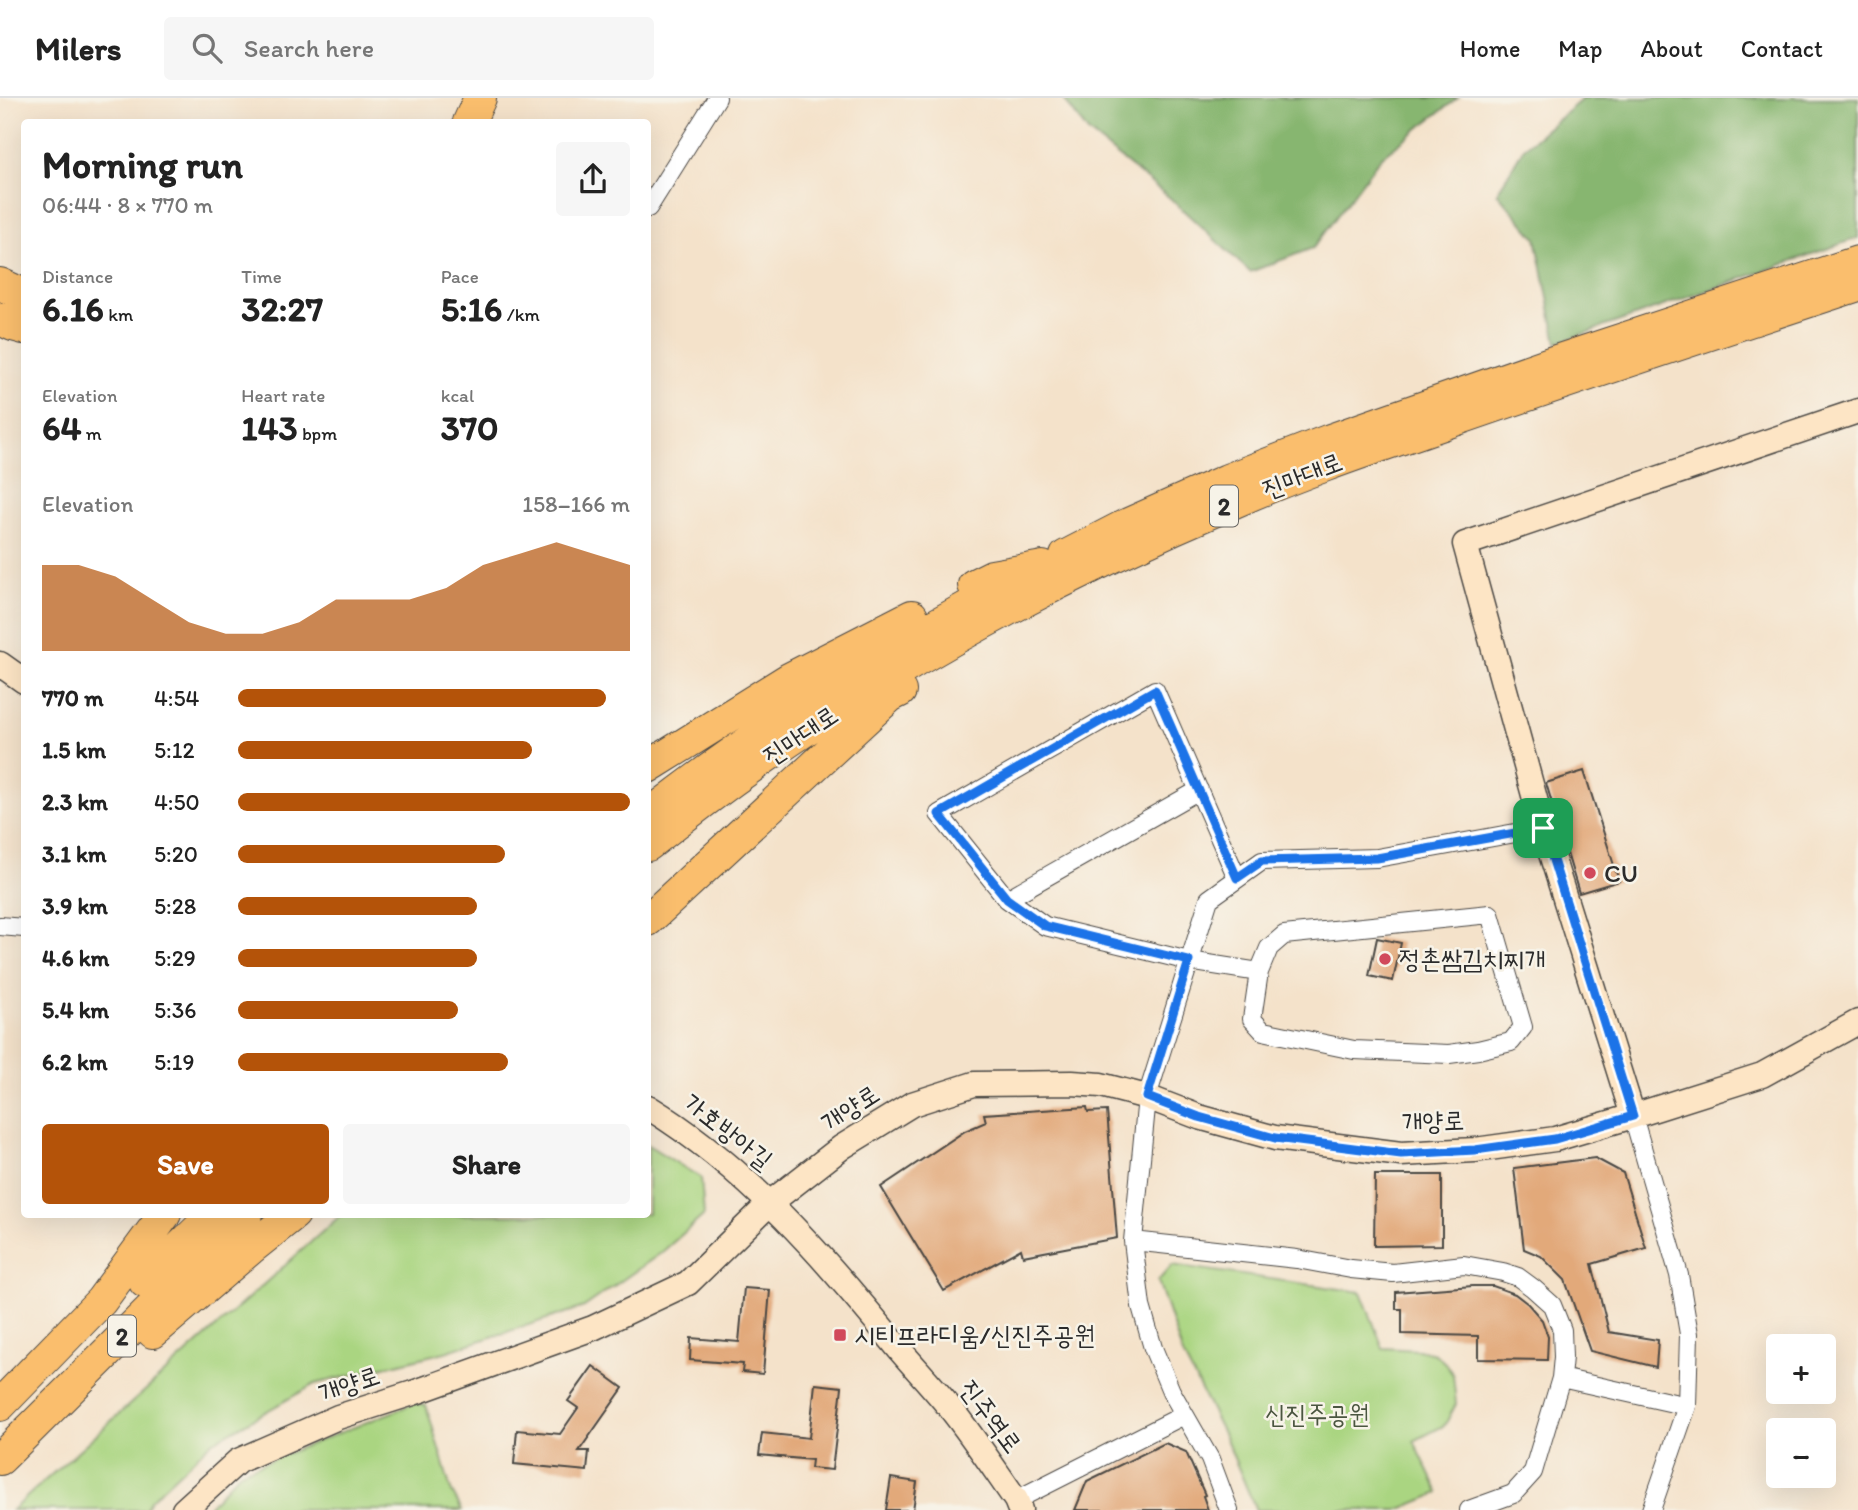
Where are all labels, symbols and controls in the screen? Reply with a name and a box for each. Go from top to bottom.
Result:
search box [164,17,654,80]
text: Milers [35,29,122,68]
icon: search [188,29,226,67]
text: Search here [244,32,374,64]
text: Home [1460,34,1520,63]
text: Map [1558,34,1602,63]
text: About [1640,34,1703,63]
text: Contact [1741,34,1823,63]
text: Morning run [42,142,243,188]
button: share [556,142,630,216]
text: 06:44 · 8 × 770 m [42,191,213,219]
text: Distance [42,265,113,288]
text: Time [241,265,282,288]
text: Pace [441,265,479,288]
text: 6.16 [42,288,104,330]
text: 32:27 [241,288,323,330]
text: 5:16 [441,288,502,330]
text: km [104,303,133,326]
text: /km [502,303,540,326]
text: Elevation [42,384,118,407]
text: Heart rate [241,384,325,407]
text: kcal [441,384,474,407]
text: 64 [42,407,82,449]
text: 143 [241,407,298,449]
text: 370 [441,407,499,449]
text: m [82,422,102,445]
text: bpm [298,422,337,445]
street label: 진마대로 [1257,445,1347,505]
road number: 2 [1210,486,1238,526]
text: Elevation [42,490,133,518]
text: 158–166 m [522,490,630,518]
text: 770 m [42,684,104,712]
text: 4:54 [154,684,199,712]
street label: 진마대로 [756,698,844,772]
text: 1.5 km [42,736,106,764]
text: 5:12 [154,736,194,764]
text: 2.3 km [42,788,108,816]
text: 4:50 [154,788,200,816]
pin [1513,798,1573,858]
icon: arrive [1524,809,1562,847]
text: 3.1 km [42,840,106,868]
text: 5:20 [154,840,198,868]
place label: CU [1604,857,1638,889]
marker: CU [1582,865,1598,881]
text: 3.9 km [42,892,108,920]
text: 5:28 [154,892,196,920]
place label: 정촌쌈김치찌개 [1399,943,1545,975]
text: 4.6 km [42,944,109,972]
text: 5:29 [154,944,196,972]
marker: 정촌쌈김치찌개 [1377,951,1393,967]
text: 5.4 km [42,996,109,1024]
text: 5:36 [154,996,196,1024]
text: 6.2 km [42,1048,108,1076]
text: 5:19 [154,1048,194,1076]
street label: 개양로 [815,1077,885,1139]
street label: 가호방아길 [677,1086,779,1176]
street label: 개양로 [1401,1104,1465,1138]
button: Save [42,1124,329,1204]
button: Share [343,1124,630,1204]
road number: 2 [108,1316,136,1356]
place label: 시티프라디움/신진주공원 [854,1319,1095,1351]
marker: 시티프라디움/신진주공원 [832,1327,848,1343]
map controls [1766,1334,1836,1488]
button: + [1766,1334,1836,1404]
street label: 개양로 [314,1359,384,1409]
street label: 진주역로 [953,1373,1029,1459]
park label: 신진주공원 [1265,1398,1369,1430]
button: − [1766,1418,1836,1488]

